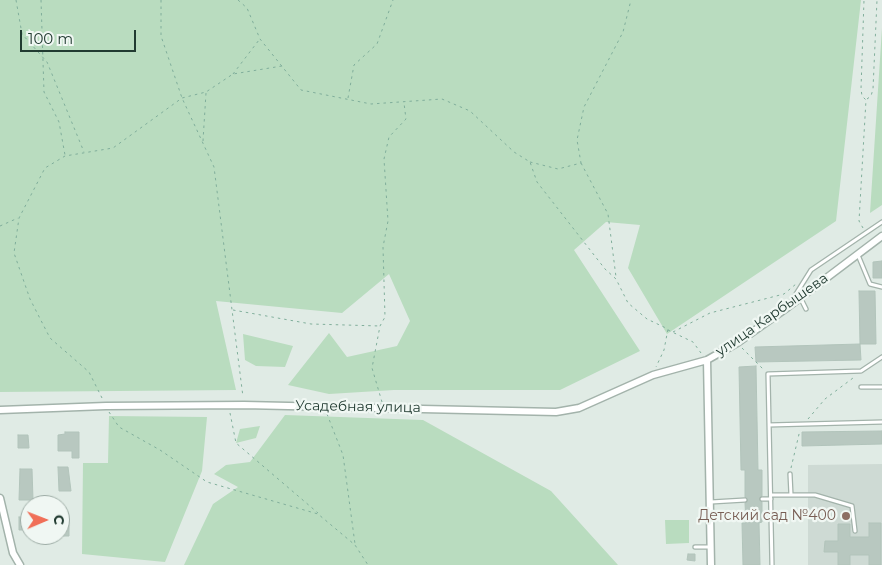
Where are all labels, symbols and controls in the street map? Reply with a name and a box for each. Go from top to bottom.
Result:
scale bar [22,20,139,52]
text: 100 m [28,29,73,48]
street label: улица Карбышева [713,270,831,360]
street label: Усадебная улица [295,398,421,416]
north arrow [20,495,70,545]
place label: Детский сад №400 [698,508,836,524]
marker: Детский сад №400 [840,510,852,522]
text: С [50,515,68,525]

